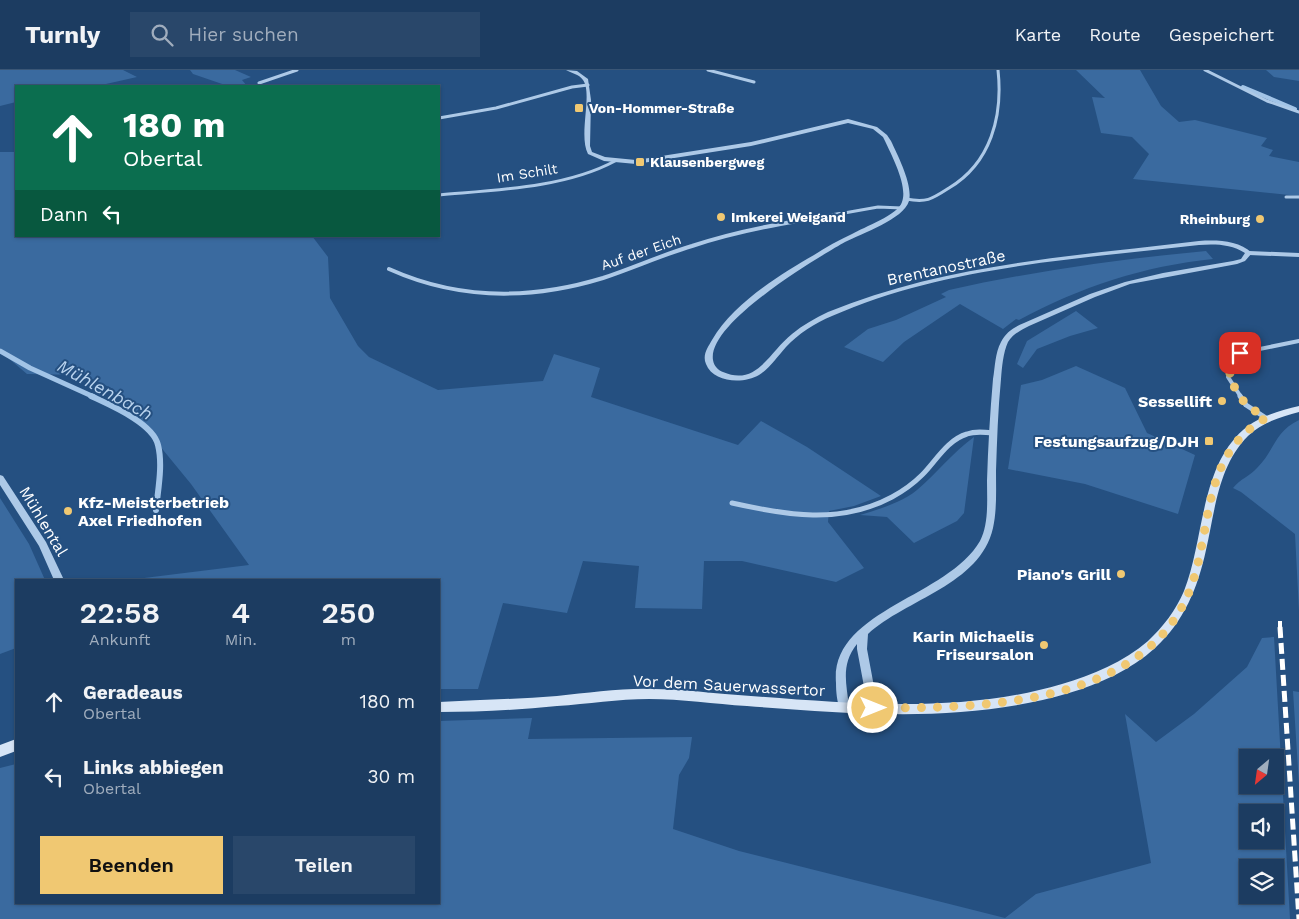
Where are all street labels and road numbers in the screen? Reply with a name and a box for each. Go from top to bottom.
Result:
street label: Im Schilt [495,160,559,186]
street label: Auf der Eich [599,231,683,273]
street label: Brentanostraße [885,246,1007,289]
street label: Mühlental [15,483,72,560]
street label: Vor dem Sauerwassertor [632,671,826,700]

